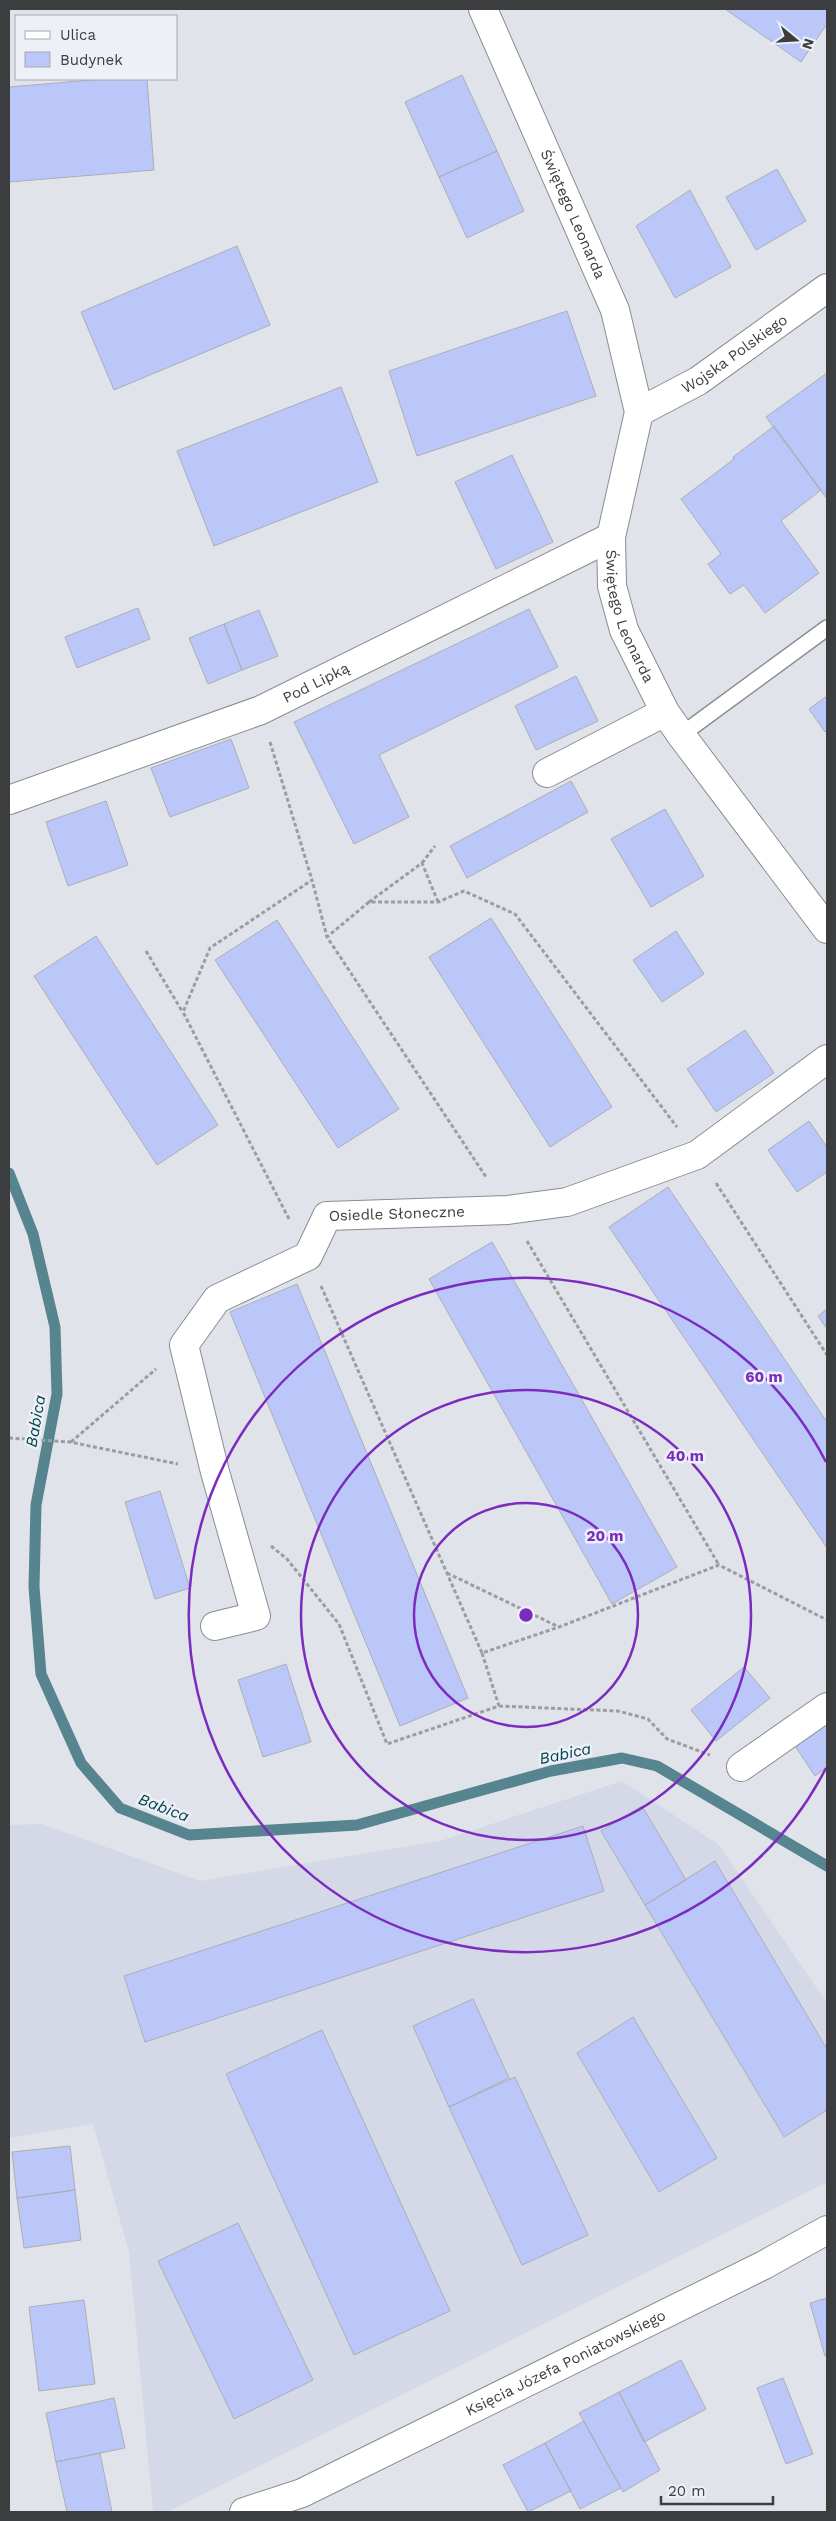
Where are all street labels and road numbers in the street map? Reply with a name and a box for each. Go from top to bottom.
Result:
street label: Świętego Leonarda [537,146,609,282]
street label: Wojska Polskiego [679,311,791,397]
street label: Świętego Leonarda [602,549,658,686]
street label: Pod Lipką [280,659,353,707]
street label: Osiedle Słoneczne [328,1202,465,1225]
street label: Księcia Józefa Poniatowskiego [463,2306,669,2420]

